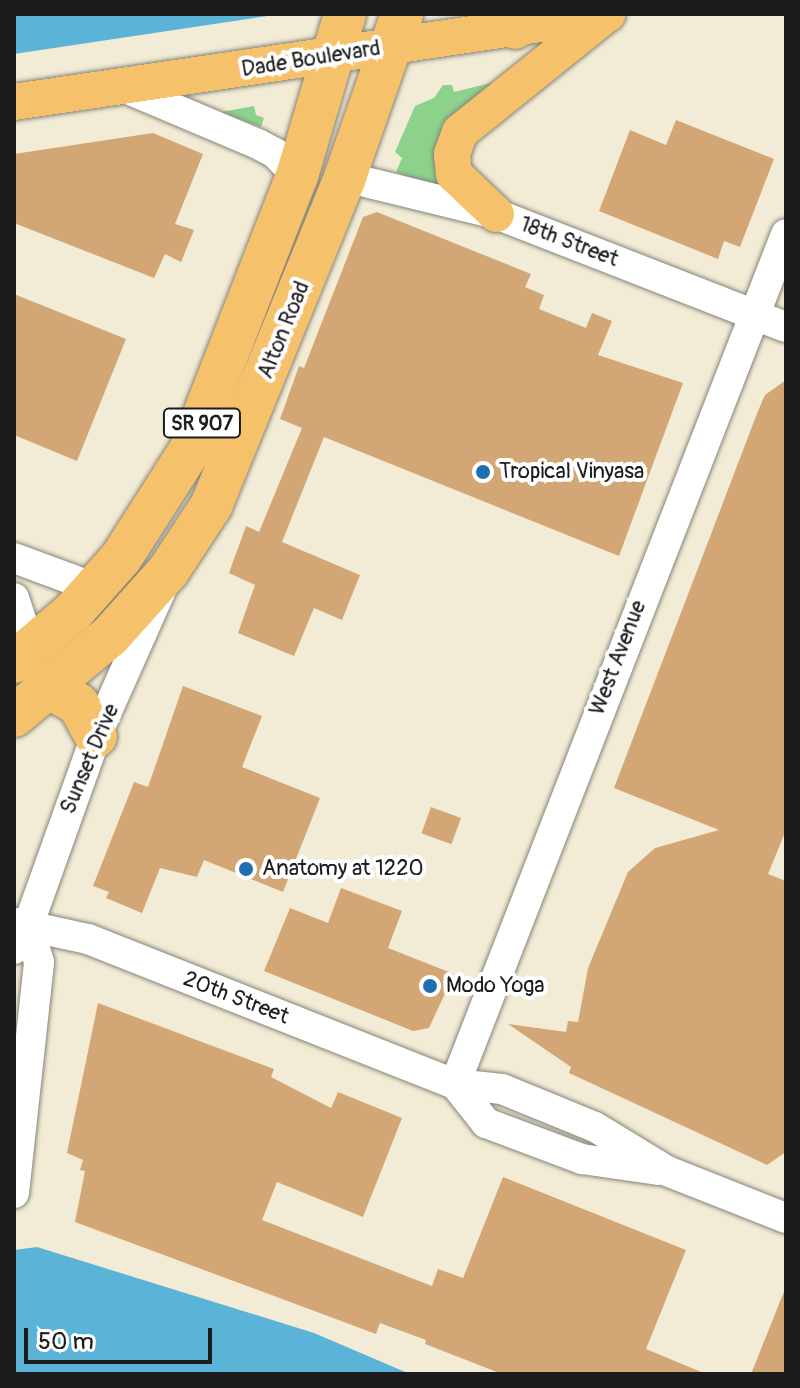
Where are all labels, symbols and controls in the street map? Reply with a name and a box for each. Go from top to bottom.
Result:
street label: Dade Boulevard [240,35,382,83]
street label: 18th Street [516,211,622,273]
street label: Alton Road [253,277,315,383]
road number: SR 907 [162,407,242,439]
place label: Tropical Vinyasa [499,459,644,485]
marker: Tropical Vinyasa [474,463,492,481]
street label: West Avenue [584,597,652,719]
street label: Sunset Drive [55,700,125,818]
place label: Anatomy at 1220 [262,856,423,882]
marker: Anatomy at 1220 [237,860,255,878]
street label: 20th Street [179,966,293,1030]
place label: Modo Yoga [446,973,545,999]
marker: Modo Yoga [421,977,439,995]
scale bar [28,1312,216,1362]
text: 50 m [38,1327,94,1356]

